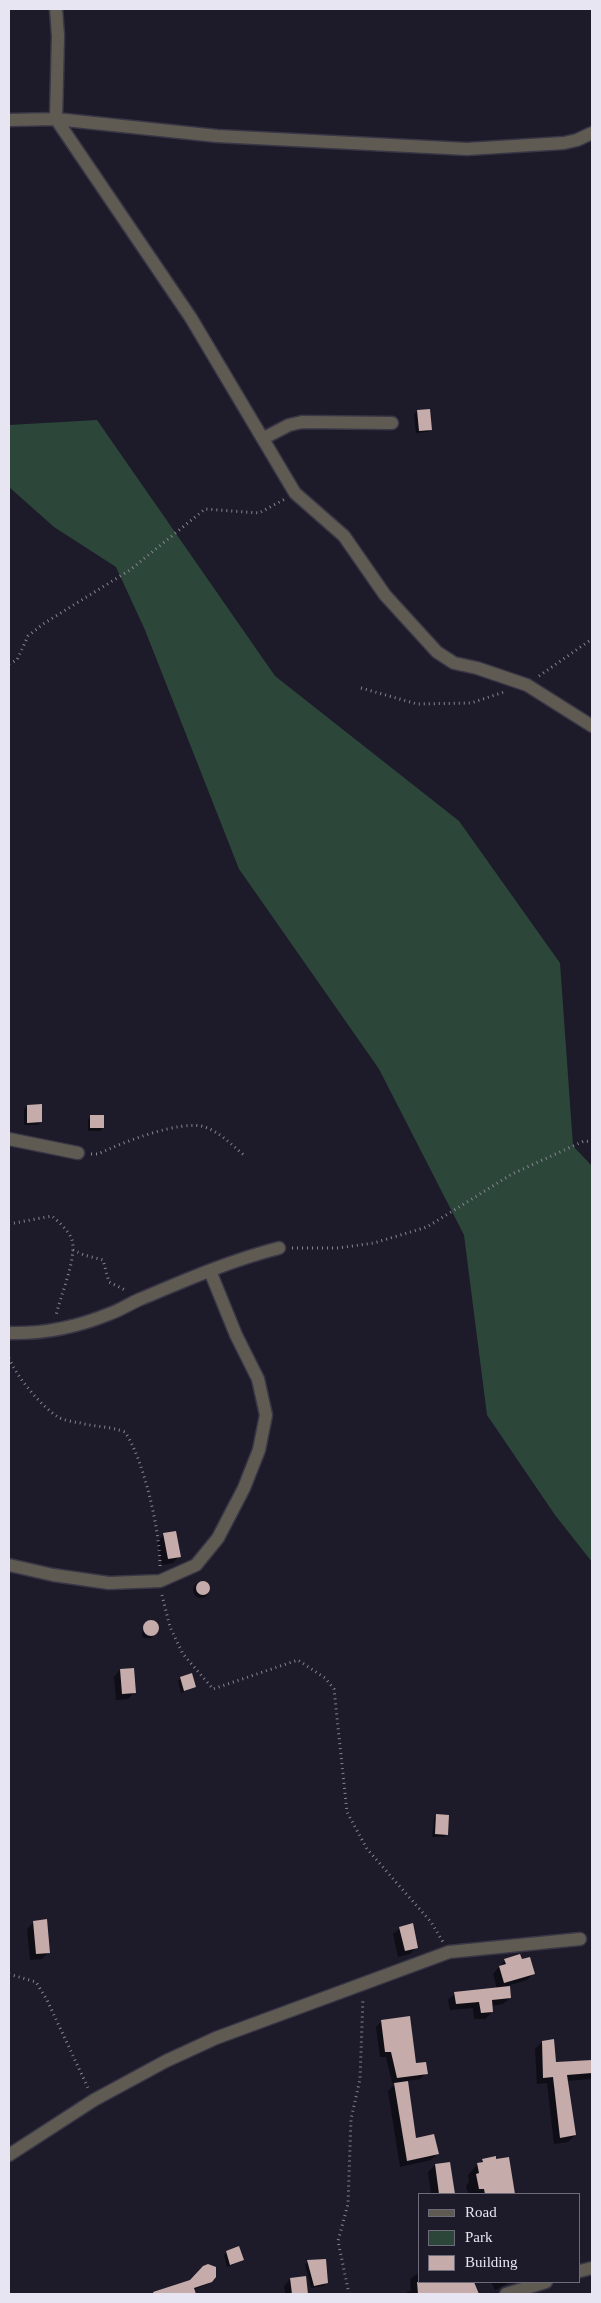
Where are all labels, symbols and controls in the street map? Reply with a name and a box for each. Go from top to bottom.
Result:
legend [418,2193,581,2283]
text: Road [465,2204,497,2220]
text: Park [465,2229,493,2245]
text: Building [465,2254,518,2270]

